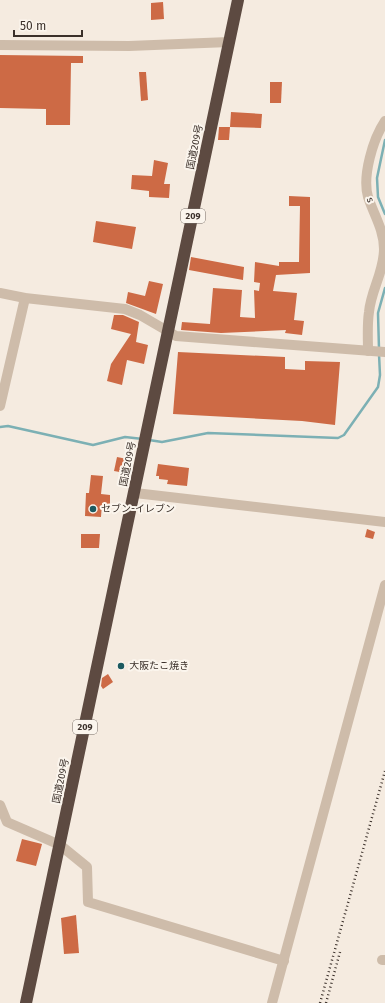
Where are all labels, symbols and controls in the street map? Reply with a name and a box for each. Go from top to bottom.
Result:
scale bar [14,12,82,38]
text: 50 m [20,19,46,33]
street label: 国道209号 [184,123,206,171]
street label: s [364,196,377,205]
road number: 209 [181,209,205,223]
street label: 国道209号 [117,440,139,488]
place label: セブン-イレブン [101,503,175,515]
marker: セブン-イレブン [88,504,98,514]
place label: 大阪たこ焼き [129,660,189,672]
marker: 大阪たこ焼き [116,661,126,671]
road number: 209 [73,720,97,734]
street label: 国道209号 [50,757,72,805]

